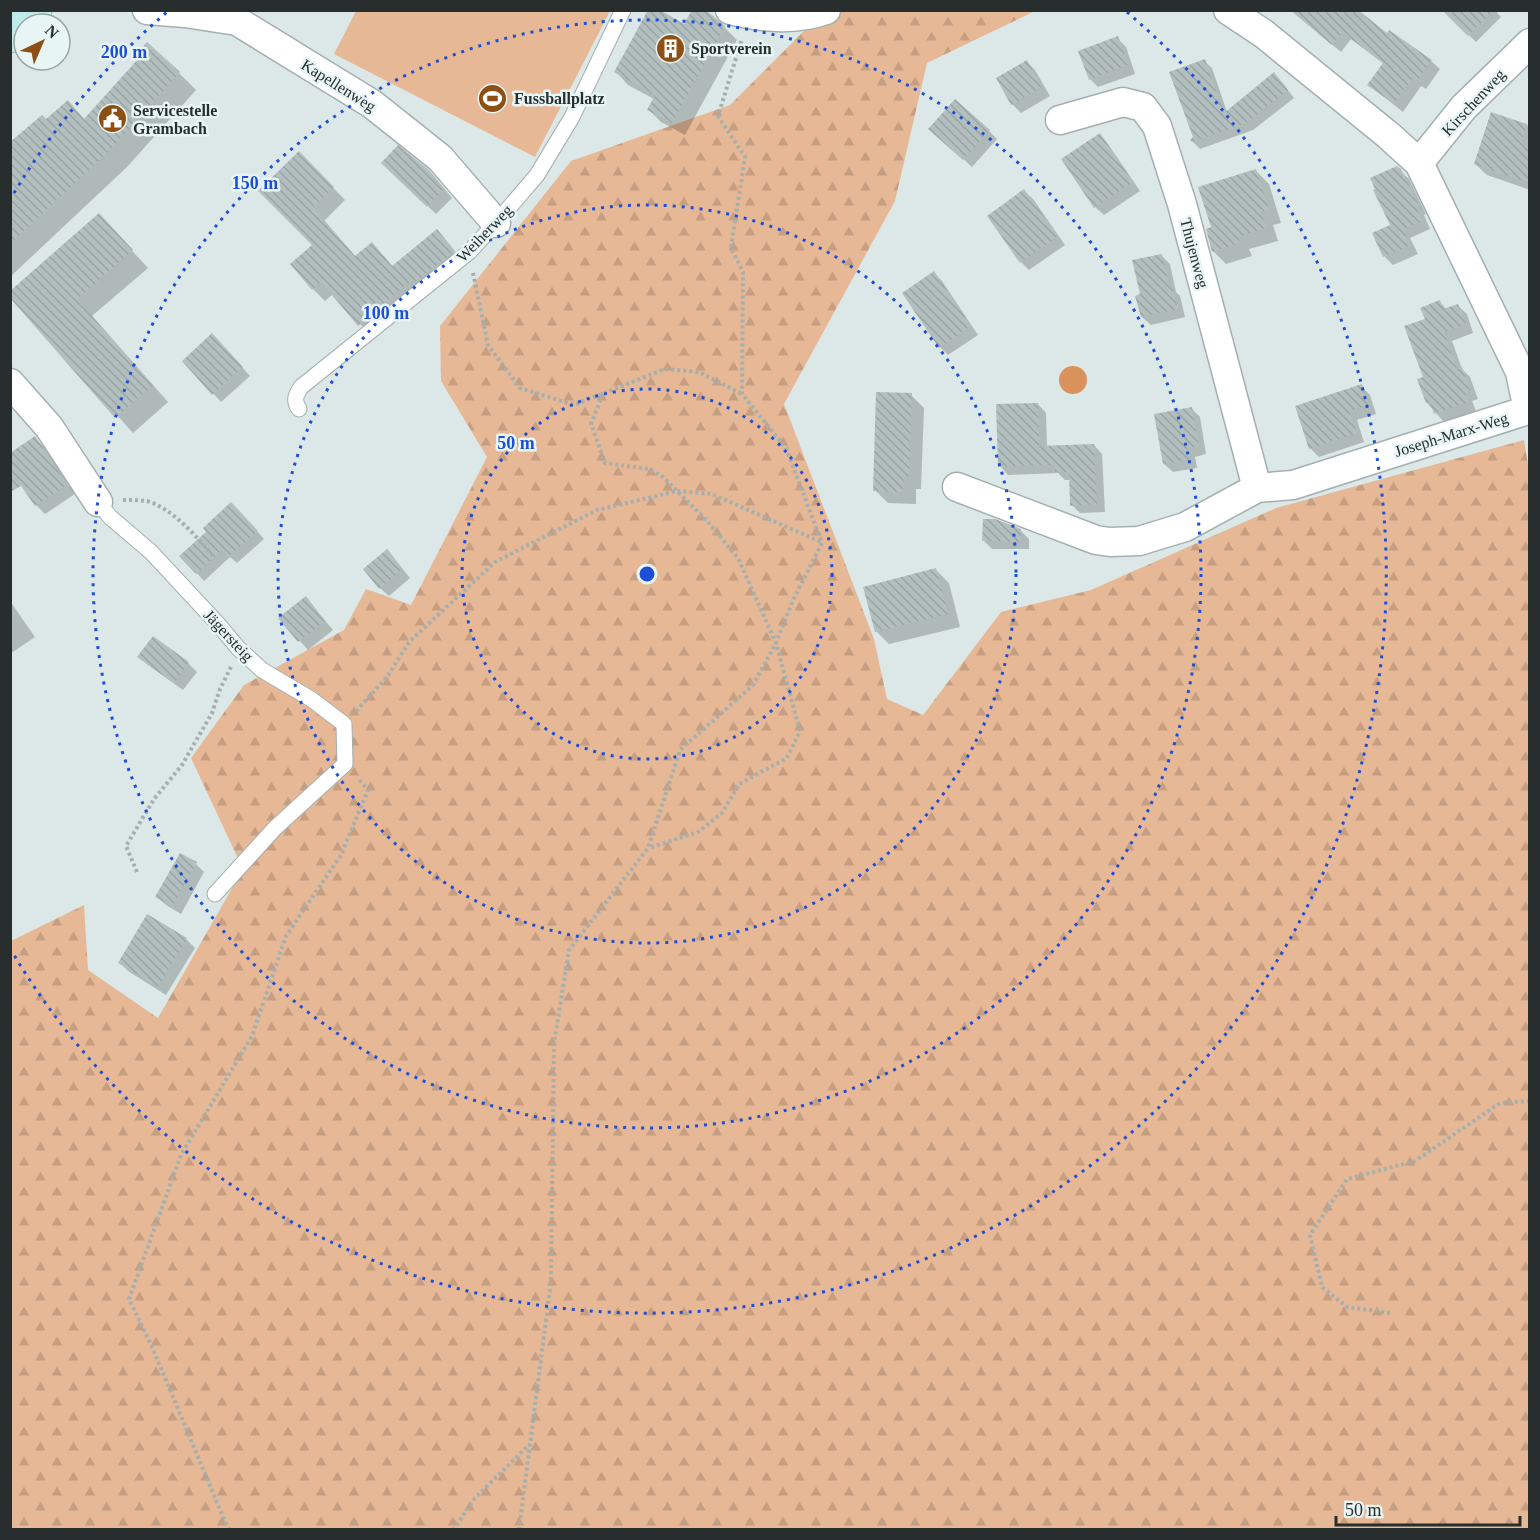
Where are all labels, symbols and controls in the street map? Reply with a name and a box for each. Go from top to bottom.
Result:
north arrow [12,12,72,72]
text: N [42,21,62,42]
building icon: Sportverein [654,32,686,64]
place label: Sportverein [691,40,772,58]
text: 200 m [101,42,147,62]
street label: Kapellenweg [298,56,379,116]
street label: Kirschenweg [1438,66,1509,140]
sports icon: Fussballplatz [477,82,509,114]
place label: Fussballplatz [514,90,605,108]
place label: Servicestelle Grambach [133,102,217,137]
public building icon: Servicestelle Grambach [96,103,128,135]
text: 150 m [232,173,278,193]
street label: Weiherweg [453,201,516,266]
street label: Thujenweg [1176,216,1212,290]
text: 100 m [363,303,409,323]
street label: Joseph-Marx-Weg [1392,409,1510,461]
text: 50 m [497,433,535,453]
centre of rings [637,564,657,584]
street label: Jägersteig [200,606,257,665]
scale bar [1336,1489,1520,1527]
text: 50 m [1345,1500,1382,1520]

